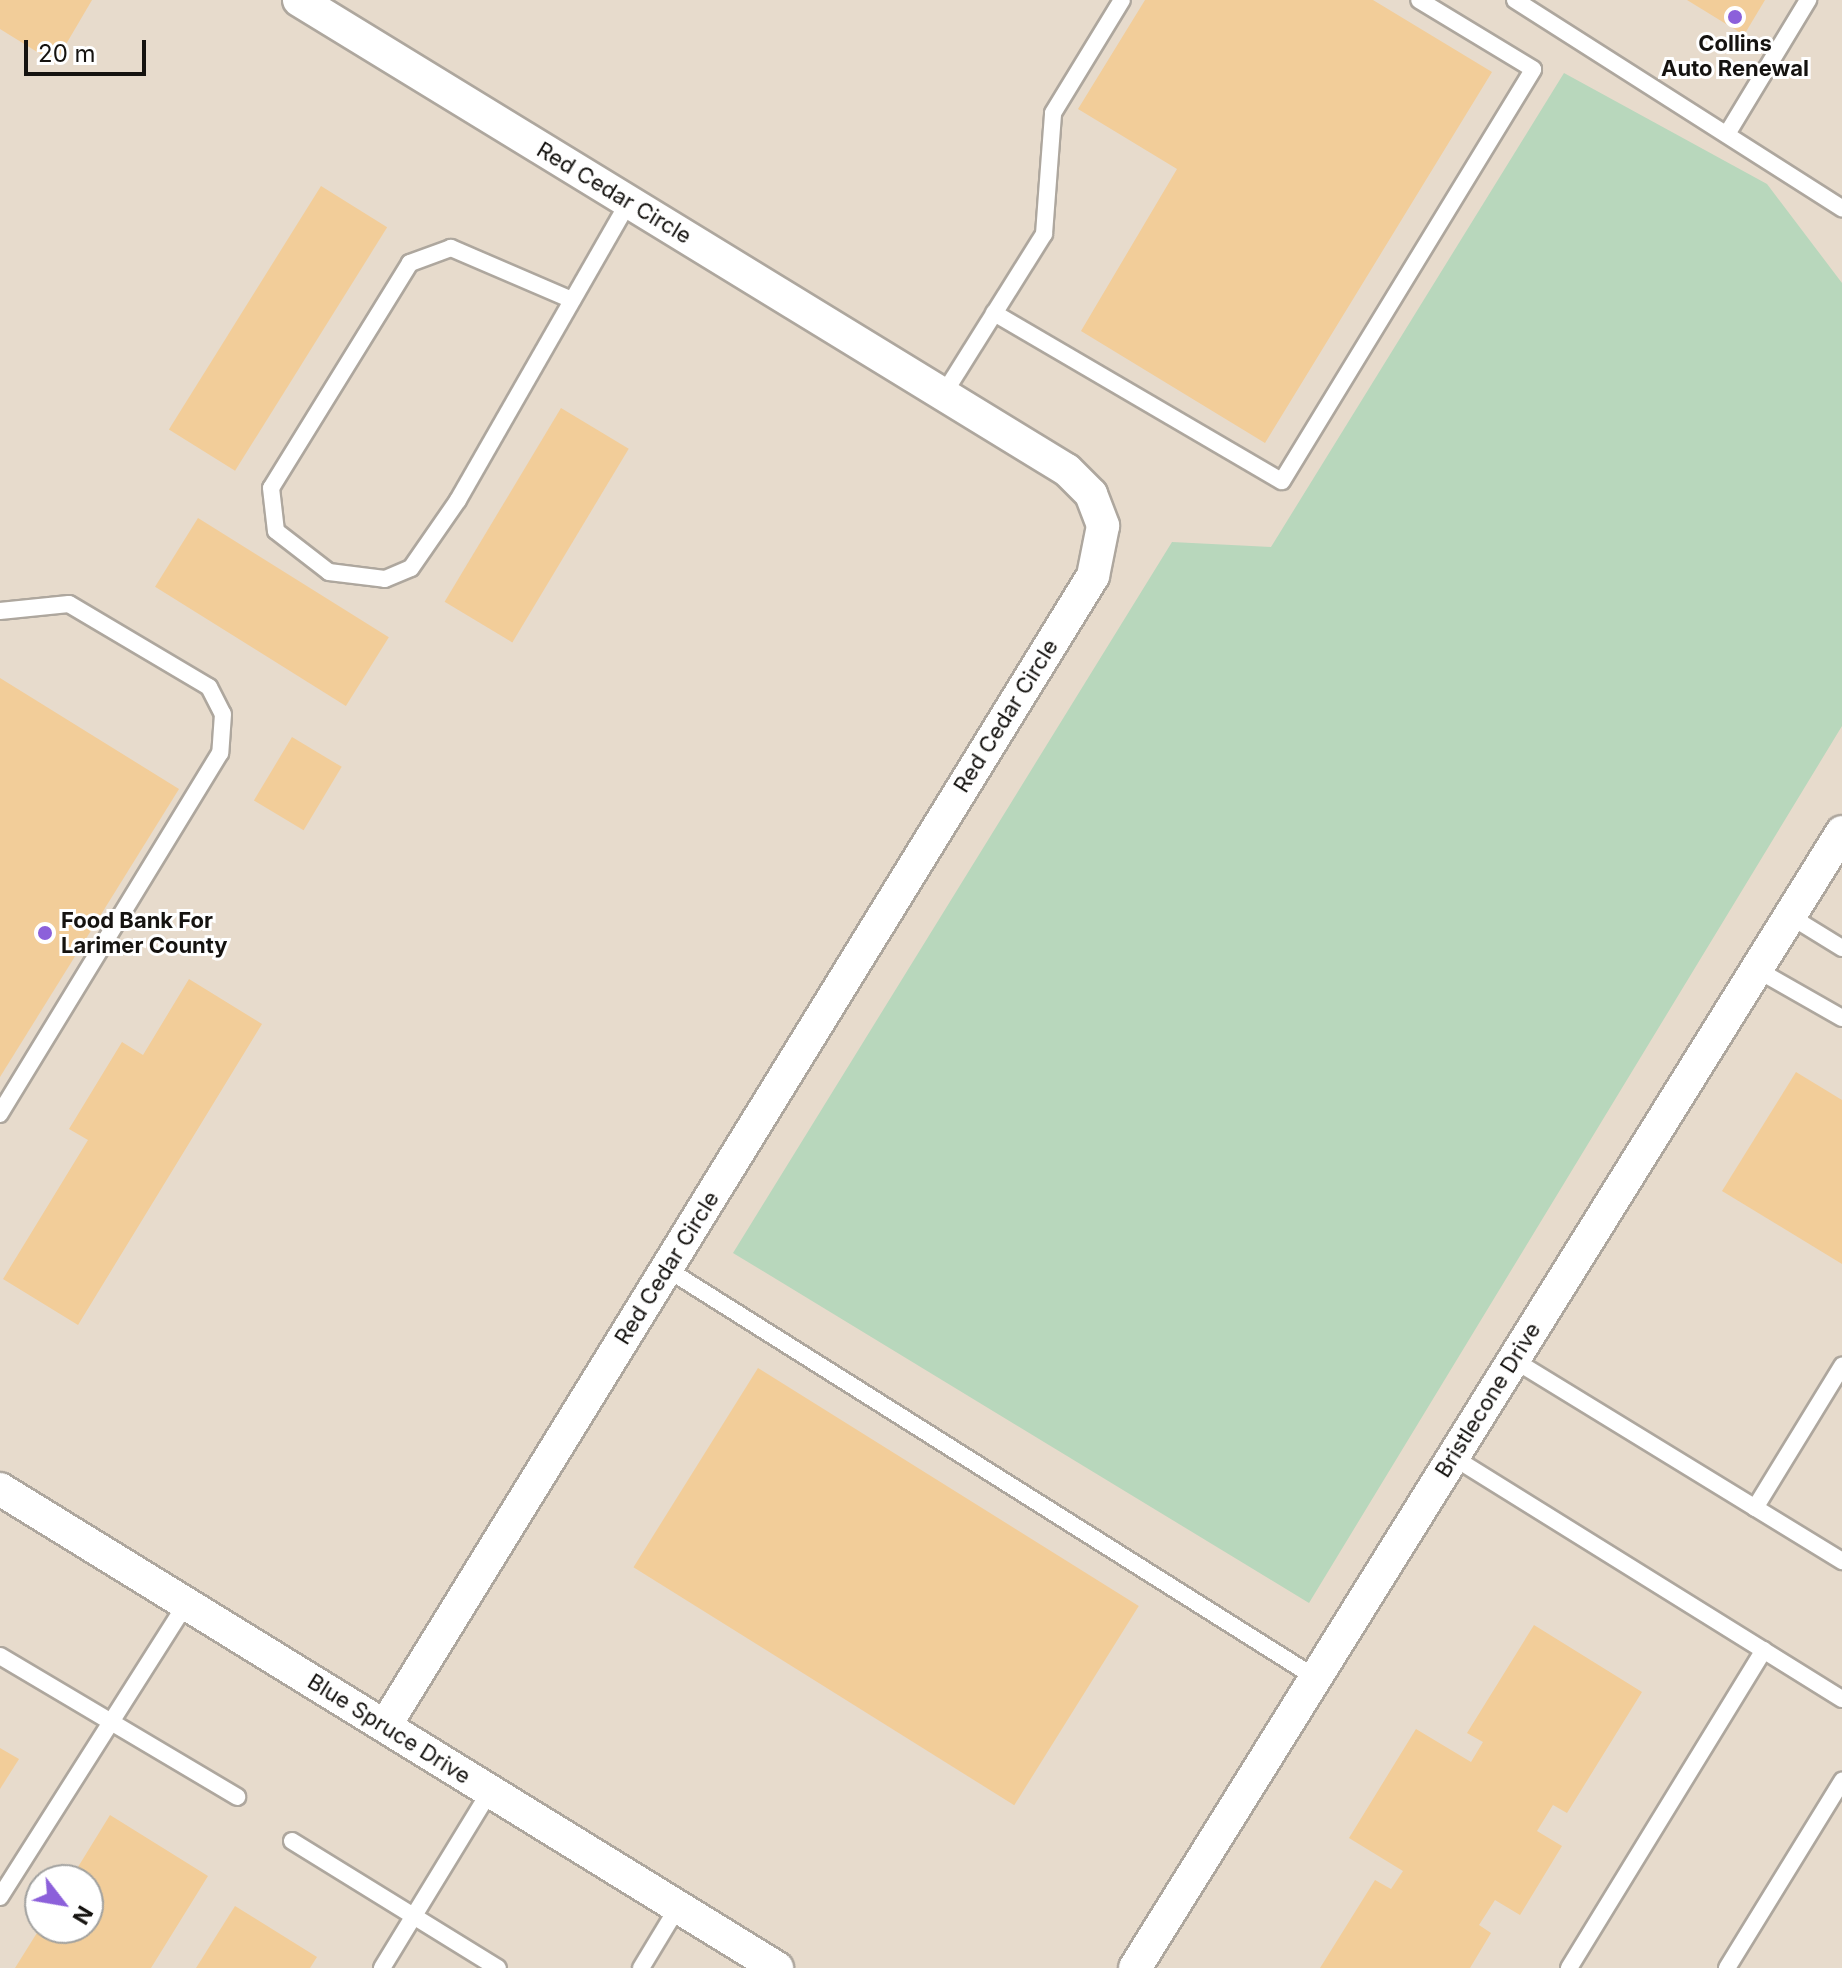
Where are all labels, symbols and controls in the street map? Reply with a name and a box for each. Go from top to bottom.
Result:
marker: Collins Auto Renewal [1726,8,1744,26]
scale bar [28,24,150,74]
place label: Collins Auto Renewal [1661,30,1809,82]
text: 20 m [38,39,96,68]
street label: Red Cedar Circle [532,136,696,250]
street label: Red Cedar Circle [948,635,1064,797]
place label: Food Bank For Larimer County [61,907,228,958]
marker: Food Bank For Larimer County [36,924,54,942]
street label: Red Cedar Circle [609,1187,725,1349]
street label: Bristlecone Drive [1430,1318,1546,1482]
street label: Blue Spruce Drive [303,1668,475,1790]
north arrow [24,1864,104,1944]
text: N [67,1901,98,1929]

